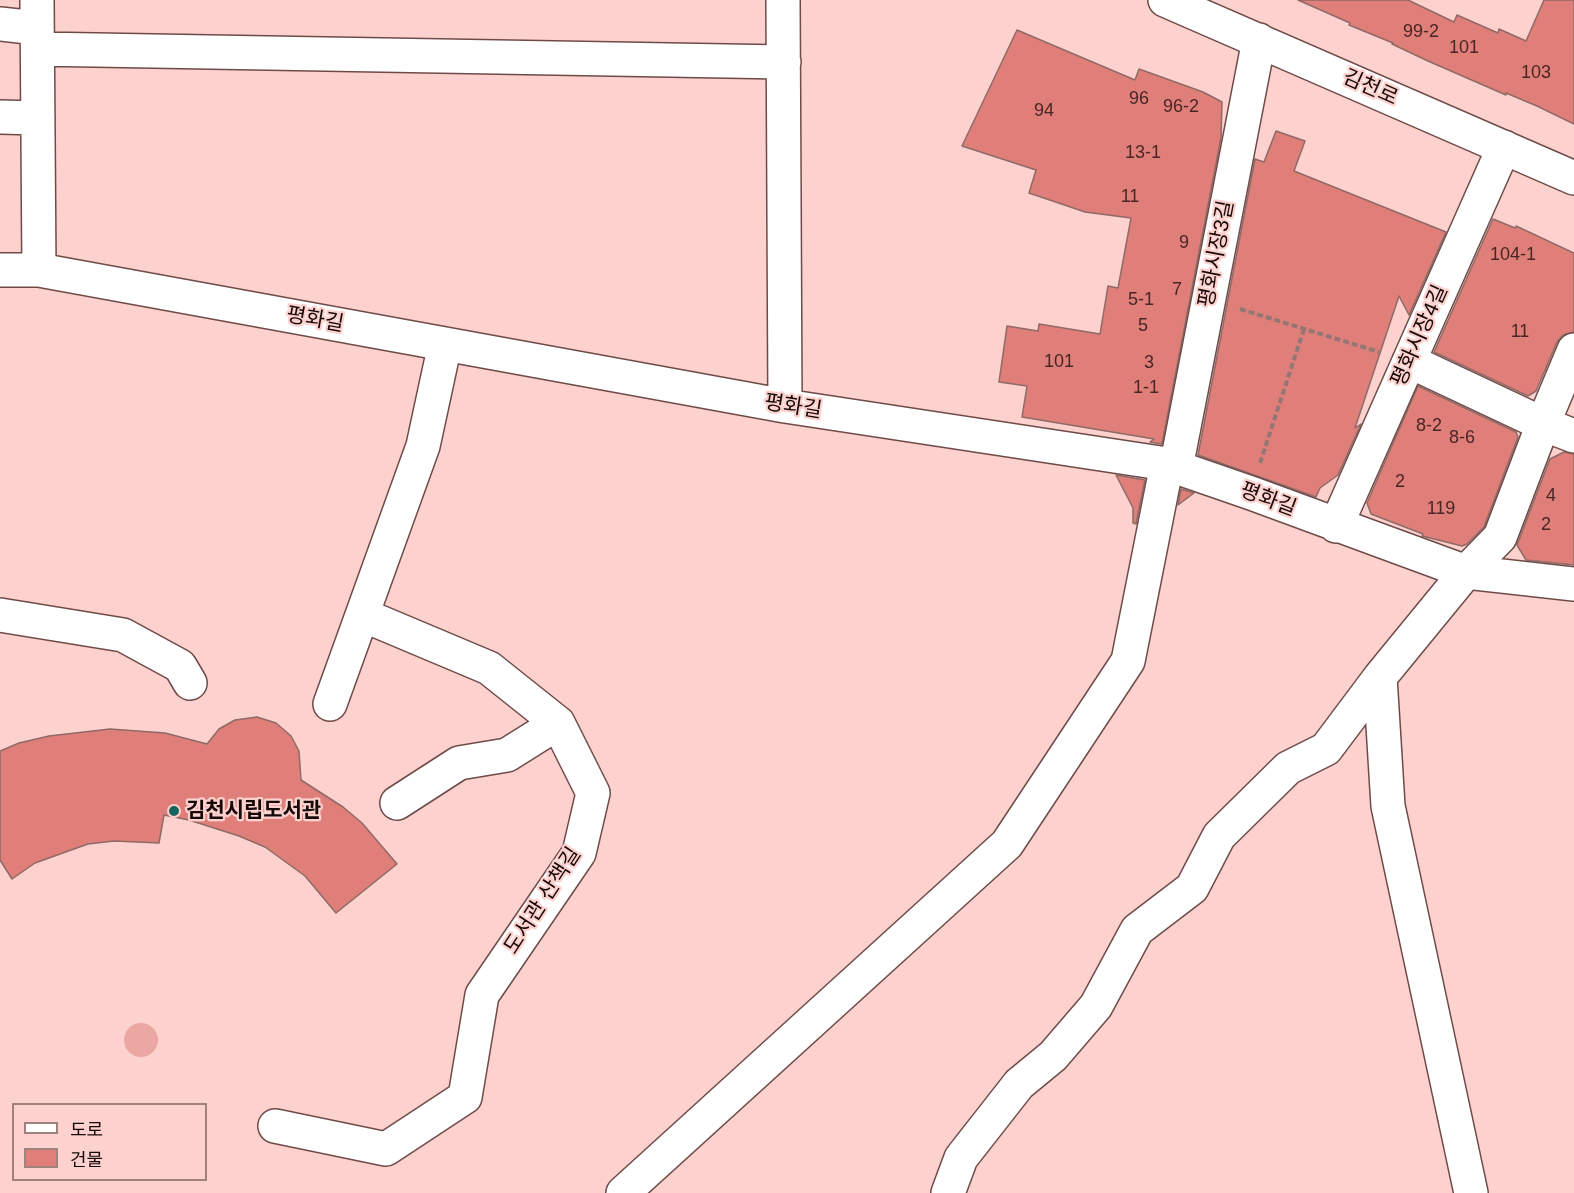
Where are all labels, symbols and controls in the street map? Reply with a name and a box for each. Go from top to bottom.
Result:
house number: 99-2 [1403,21,1439,43]
house number: 101 [1449,37,1479,59]
house number: 103 [1521,62,1551,84]
street label: 김천로 [1338,65,1402,111]
house number: 96 [1129,88,1149,110]
house number: 96-2 [1163,96,1199,118]
house number: 94 [1034,100,1054,122]
house number: 13-1 [1125,142,1161,164]
house number: 11 [1121,186,1139,208]
street label: 평화시장3길 [1194,198,1240,310]
house number: 9 [1179,232,1189,254]
house number: 104-1 [1490,244,1536,266]
house number: 7 [1172,279,1182,301]
street label: 평화시장4길 [1386,281,1454,391]
house number: 5-1 [1128,289,1154,311]
street label: 평화길 [284,303,346,337]
house number: 5 [1138,315,1148,337]
house number: 11 [1511,321,1529,343]
house number: 101 [1044,351,1074,373]
house number: 3 [1144,352,1154,374]
house number: 1-1 [1133,377,1159,399]
street label: 평화길 [762,390,824,424]
house number: 8-2 [1416,415,1442,437]
house number: 8-6 [1449,427,1475,449]
house number: 2 [1395,471,1405,493]
street label: 평화길 [1236,478,1300,522]
house number: 4 [1546,485,1556,507]
house number: 119 [1427,498,1455,520]
house number: 2 [1541,514,1551,536]
place label: 김천시립도서관 [186,798,321,824]
marker: 김천시립도서관 [167,804,181,818]
street label: 도서관 산책길 [499,843,587,959]
legend [12,1103,207,1181]
text: 도로 [70,1120,103,1140]
text: 건물 [70,1150,103,1170]

